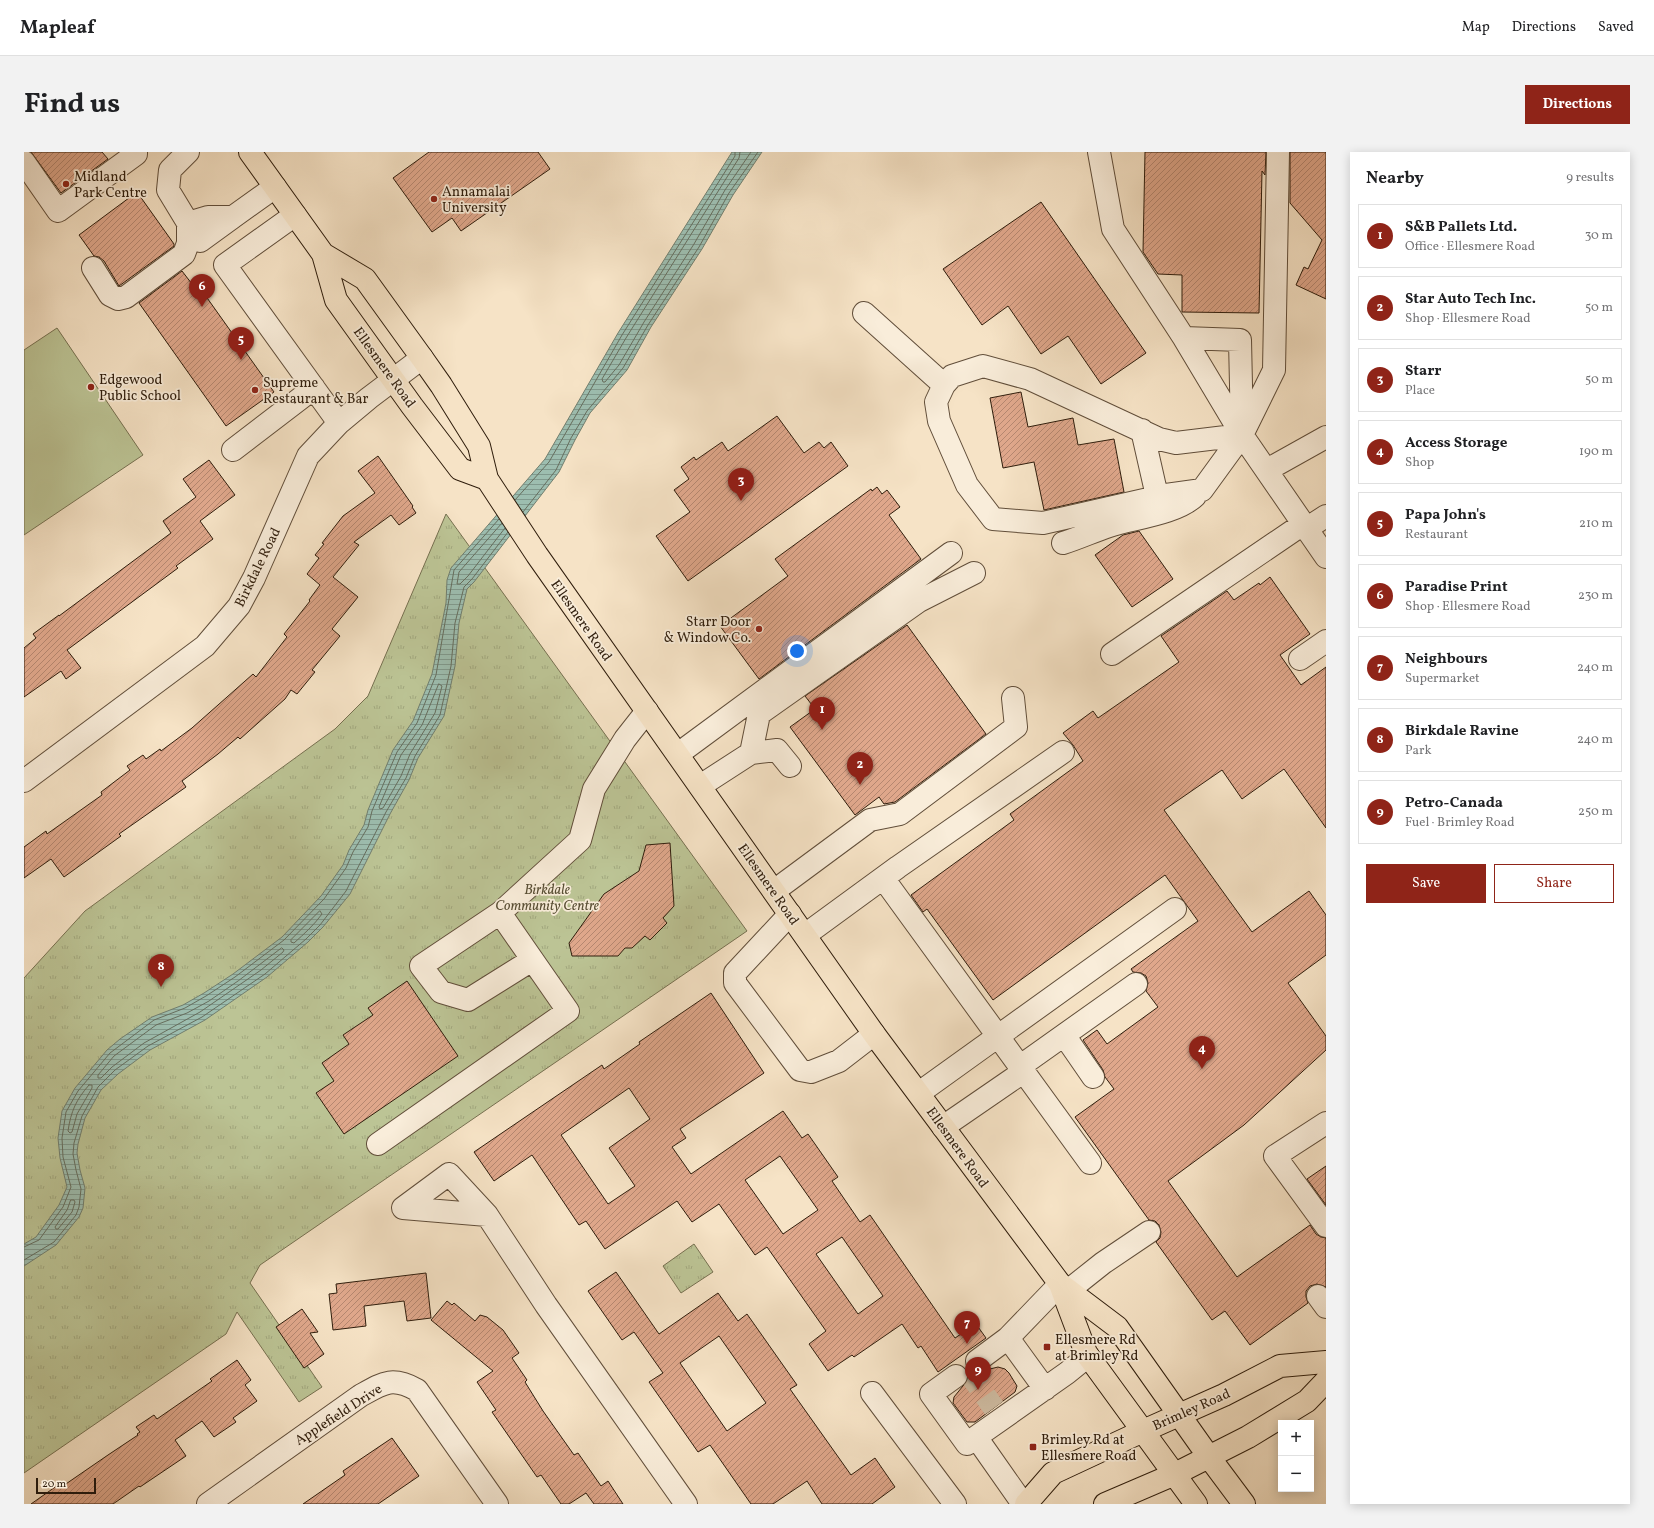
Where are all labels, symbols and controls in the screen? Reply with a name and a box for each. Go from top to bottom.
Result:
text: Mapleaf [20,15,95,41]
text: Map [1462,18,1490,37]
text: Directions [1512,18,1576,37]
text: Saved [1598,18,1634,37]
text: Find us [24,85,120,124]
button: Directions [1525,85,1630,124]
text: Nearby [1366,167,1424,190]
place label: Midland Park Centre [74,168,147,203]
text: 9 results [1566,169,1614,187]
marker: Midland Park Centre [61,179,71,189]
place label: Annamalai University [442,183,510,218]
marker: Annamalai University [429,194,439,204]
text: S&B Pallets Ltd. [1405,217,1517,238]
text: 1 [1377,227,1383,245]
text: 30 m [1585,227,1613,245]
text: Office · Ellesmere Road [1405,238,1535,256]
pin: 6 [189,274,215,307]
text: Star Auto Tech Inc. [1405,289,1536,310]
text: 2 [1377,299,1383,317]
text: 50 m [1585,299,1613,317]
text: Shop · Ellesmere Road [1405,310,1531,328]
street label: Ellesmere Road [348,324,420,412]
pin: 5 [228,327,254,360]
text: Starr [1405,361,1441,382]
place label: Edgewood Public School [99,371,181,406]
text: 3 [1377,371,1383,389]
text: 50 m [1585,371,1613,389]
place label: Supreme Restaurant & Bar [263,374,368,409]
marker: Edgewood Public School [86,382,96,392]
text: Place [1405,382,1435,400]
marker: Supreme Restaurant & Bar [250,385,260,395]
text: Access Storage [1405,433,1507,454]
text: 4 [1376,443,1384,461]
text: 190 m [1579,443,1613,461]
text: Shop [1405,454,1434,472]
pin: 3 [728,468,754,501]
text: Papa John's [1405,505,1486,526]
text: 5 [1377,515,1383,533]
text: 210 m [1579,515,1613,533]
street label: Birkdale Road [231,525,286,611]
text: Restaurant [1405,526,1468,544]
street label: Ellesmere Road [546,576,616,665]
text: Paradise Print [1405,577,1508,598]
text: 6 [1376,587,1384,605]
text: 230 m [1578,587,1613,605]
text: Shop · Ellesmere Road [1405,598,1531,616]
place label: Starr Door & Window Co. [664,613,751,648]
marker: Starr Door & Window Co. [754,624,764,634]
your location [787,641,807,661]
text: Neighbours [1405,649,1488,670]
text: 7 [1377,659,1383,677]
text: 240 m [1577,659,1613,677]
text: Supermarket [1405,670,1480,688]
pin: 1 [809,697,835,730]
text: Birkdale Ravine [1405,721,1519,742]
text: 8 [1376,731,1384,749]
text: 240 m [1577,731,1613,749]
text: Park [1405,742,1432,760]
pin: 2 [847,752,873,785]
text: Petro-Canada [1405,793,1503,814]
text: 9 [1376,803,1384,821]
text: 250 m [1578,803,1613,821]
text: Fuel · Brimley Road [1405,814,1515,832]
street label: Ellesmere Road [733,840,803,929]
button: Save [1366,864,1486,903]
button: Share [1494,864,1614,903]
park label: Birkdale Community Centre [495,881,599,916]
pin: 8 [148,954,174,987]
pin: 4 [1189,1036,1215,1069]
street label: Ellesmere Road [921,1104,993,1192]
pin: 7 [954,1311,980,1344]
place label: Ellesmere Rd at Brimley Rd [1055,1331,1139,1366]
marker: Ellesmere Rd at Brimley Rd [1042,1342,1052,1352]
pin: 9 [965,1357,991,1390]
street label: Applefield Drive [291,1380,386,1451]
street label: Brimley Road [1150,1385,1234,1436]
map controls [1278,1420,1314,1492]
button: + [1278,1420,1314,1456]
place label: Brimley Rd at Ellesmere Road [1041,1431,1136,1466]
marker: Brimley Rd at Ellesmere Road [1028,1442,1038,1452]
button: − [1278,1456,1314,1492]
scale bar [36,1476,96,1495]
text: 20 m [42,1477,66,1492]

